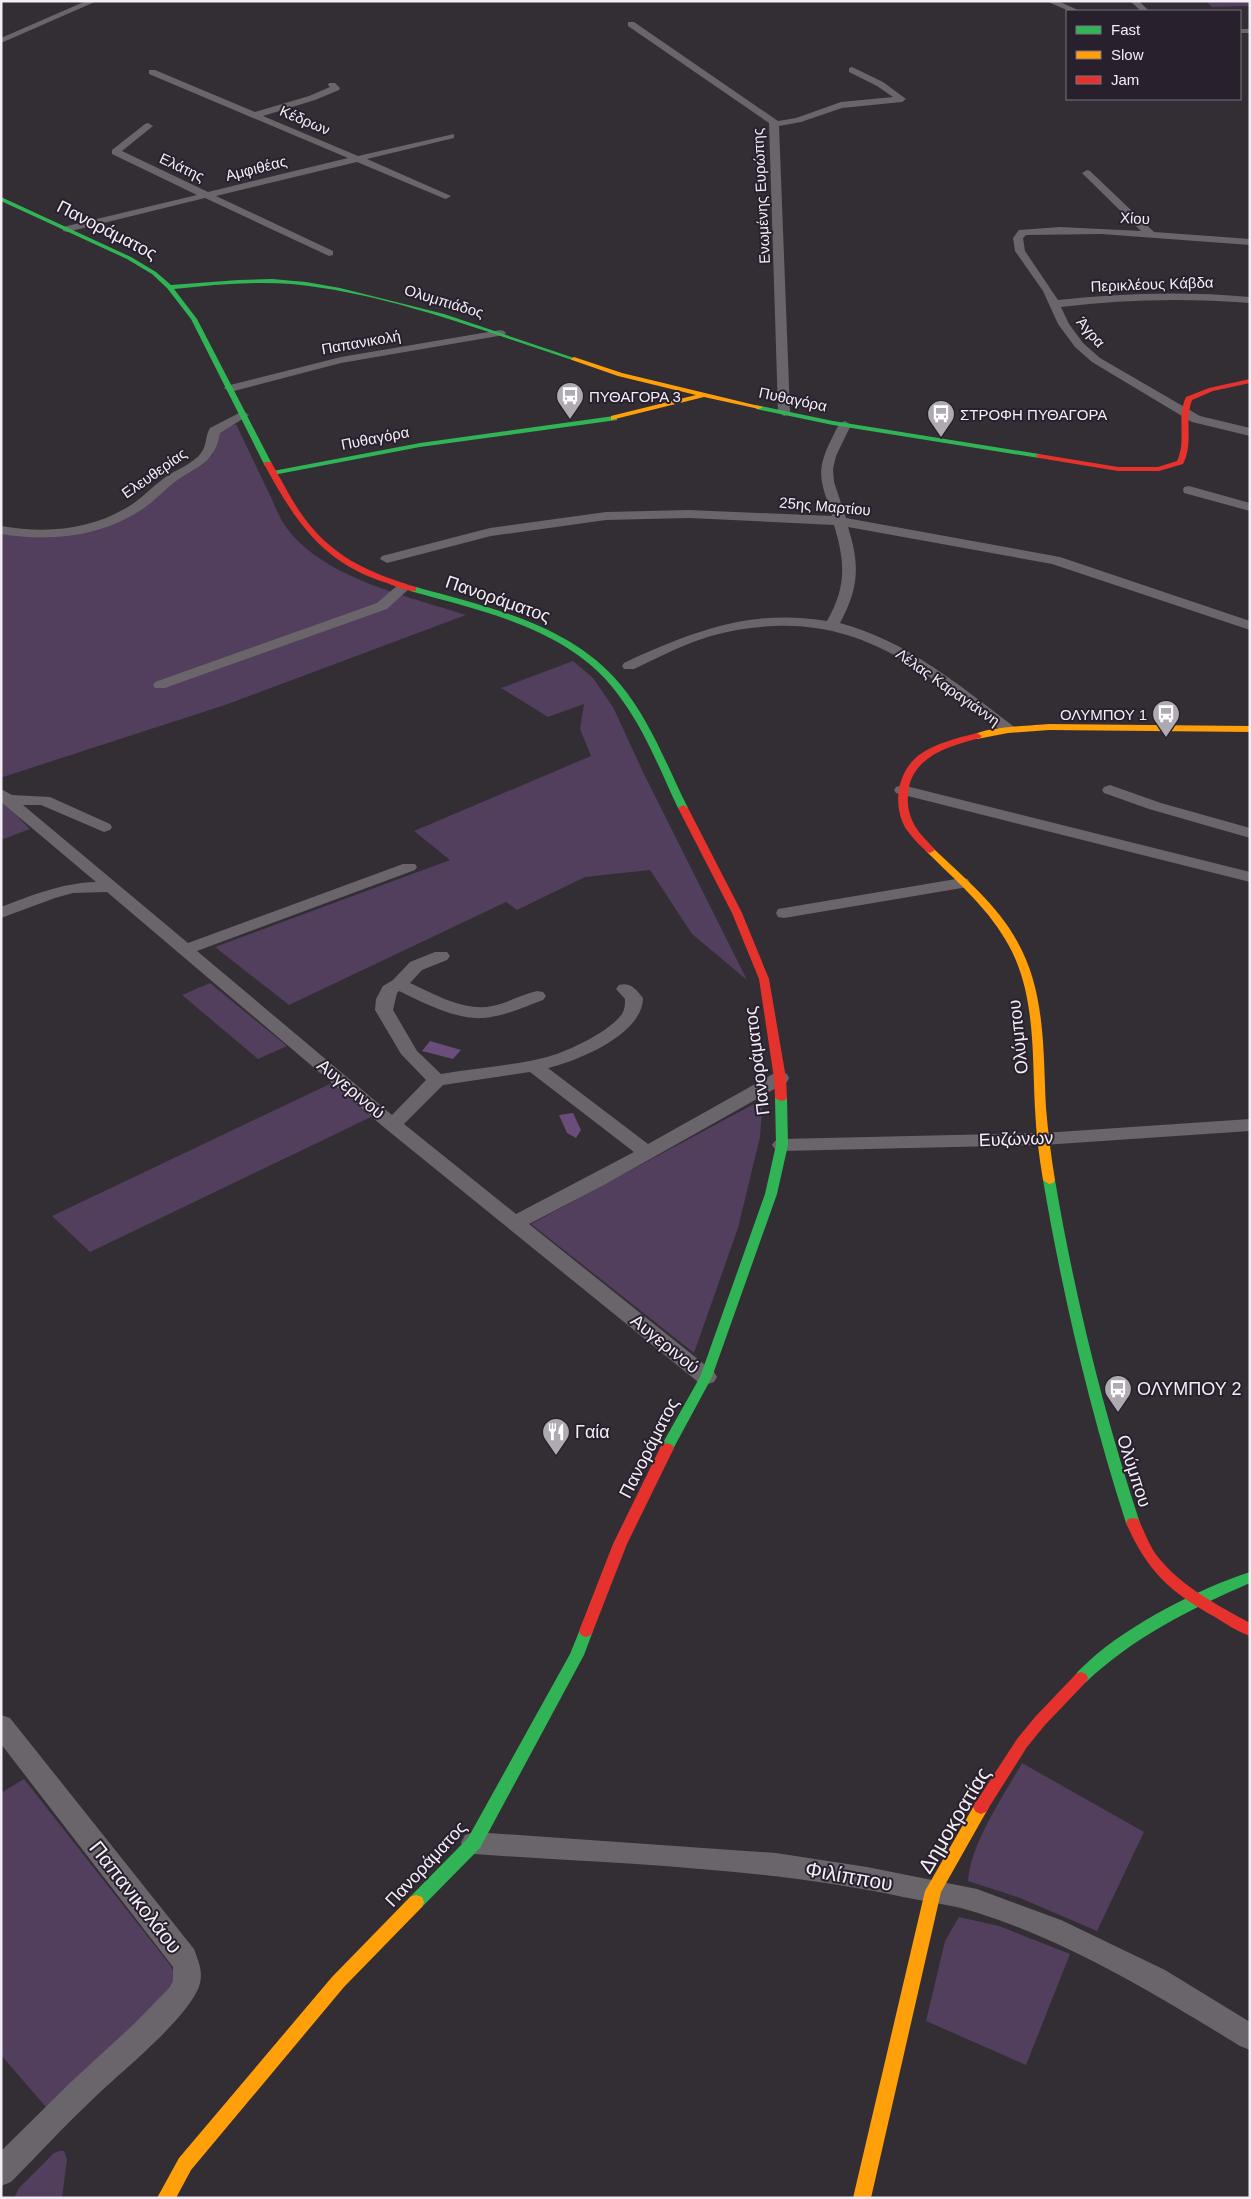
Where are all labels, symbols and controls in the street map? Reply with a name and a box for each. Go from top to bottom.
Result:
legend [1066,10,1241,100]
text: Fast [1111,21,1141,38]
text: Slow [1111,46,1144,63]
text: Jam [1111,71,1139,88]
street label: Κέδρων [277,102,333,138]
street label: Ενωμένης Ευρώπης [749,128,773,264]
street label: Ελάτης [157,149,207,185]
street label: Αμφιθέας [224,152,288,184]
street label: Πανοράματος [54,196,161,264]
street label: Χίου [1120,209,1150,227]
street label: Περικλέους Κάβδα [1090,273,1214,295]
street label: Ολυμπιάδος [402,281,486,321]
street label: Άγρα [1073,313,1109,351]
street label: Παπανικολή [320,327,402,357]
bus stop icon: ΠΥΘΑΓΟΡΑ 3 [555,381,585,420]
street label: Πυθαγόρα [757,384,829,415]
place label: ΠΥΘΑΓΟΡΑ 3 [589,388,681,405]
bus stop icon: ΣΤΡΟΦΗ ΠΥΘΑΓΟΡΑ [926,399,956,438]
place label: ΣΤΡΟΦΗ ΠΥΘΑΓΟΡΑ [960,406,1107,423]
street label: Πυθαγόρα [339,423,411,453]
street label: Ελευθερίας [118,444,190,502]
street label: 25ης Μαρτίου [779,494,871,518]
street label: Πανοράματος [443,572,553,626]
street label: Λέλας Καραγιάννη [893,645,1003,729]
bus stop icon: ΟΛΥΜΠΟΥ 1 [1151,699,1181,738]
place label: ΟΛΥΜΠΟΥ 1 [1060,706,1147,723]
street label: Ολύμπου [1004,999,1032,1075]
street label: Πανοράματος [740,1005,774,1117]
street label: Αυγερινού [313,1055,389,1123]
street label: Ευζώνων [978,1128,1054,1150]
street label: Αυγερινού [627,1310,703,1378]
bus stop icon: ΟΛΥΜΠΟΥ 2 [1103,1374,1133,1413]
place label: ΟΛΥΜΠΟΥ 2 [1137,1379,1241,1399]
street label: Πανοράματος [615,1394,683,1501]
restaurant icon: Γαία [541,1417,571,1456]
place label: Γαία [575,1422,610,1442]
street label: Ολύμπου [1113,1432,1155,1510]
street label: Δημοκρατίας [913,1763,995,1877]
street label: Πανοράματος [381,1817,471,1911]
street label: Παπανικολάου [85,1836,187,1958]
street label: Φιλίππου [803,1857,895,1895]

